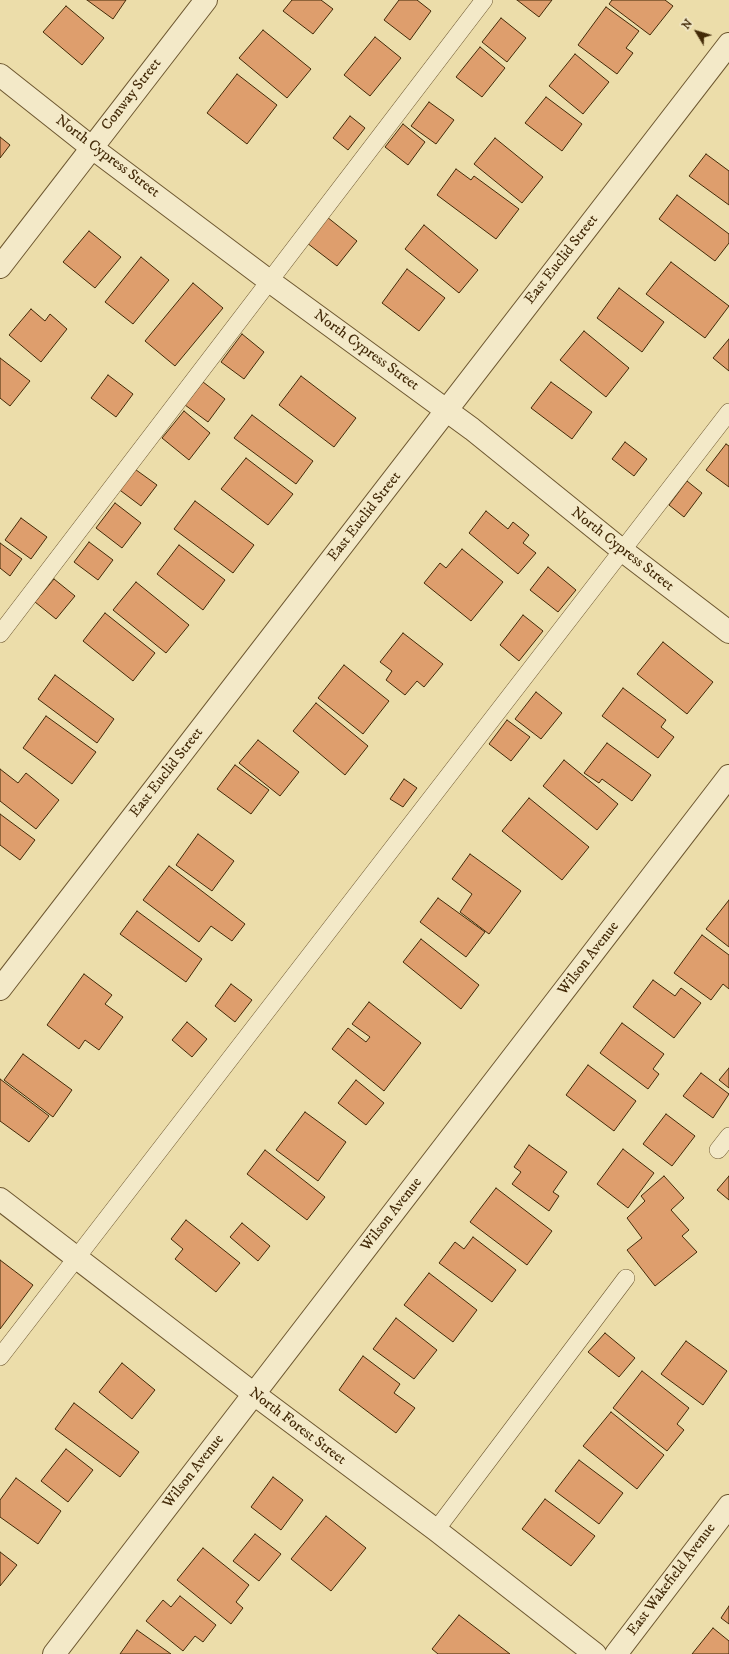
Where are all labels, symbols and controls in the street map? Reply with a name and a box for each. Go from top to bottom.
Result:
north arrow [677,12,717,52]
text: N [679,17,696,32]
street label: Conway Street [98,55,166,135]
street label: North Cypress Street [51,112,163,202]
street label: East Euclid Street [521,212,603,308]
street label: North Cypress Street [310,307,422,395]
street label: East Euclid Street [324,469,406,565]
street label: North Cypress Street [567,504,677,596]
street label: East Euclid Street [126,725,208,821]
street label: Wilson Avenue [555,919,623,999]
street label: Wilson Avenue [358,1175,426,1255]
street label: North Forest Street [245,1385,349,1469]
street label: Wilson Avenue [160,1432,228,1512]
street label: East Wakefield Avenue [624,1520,720,1640]

